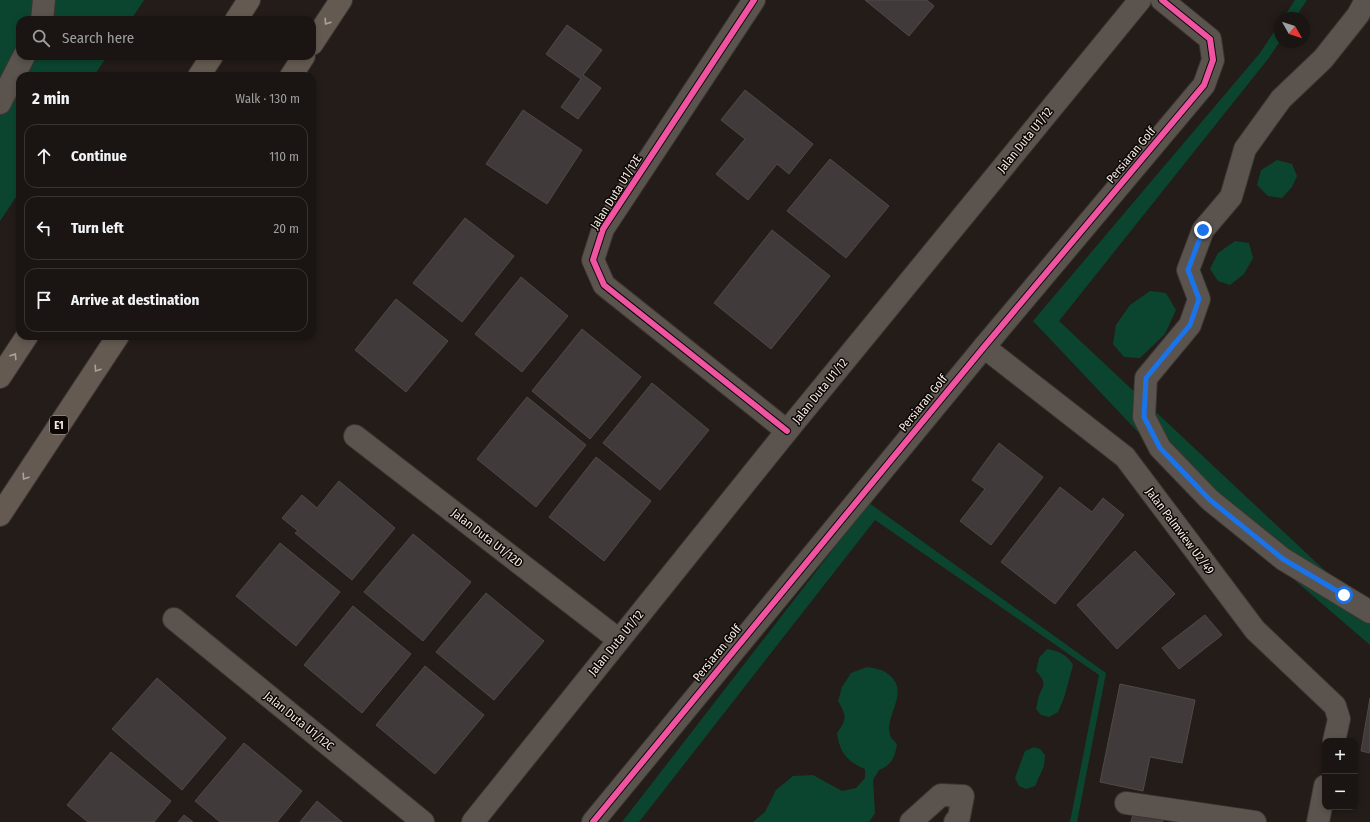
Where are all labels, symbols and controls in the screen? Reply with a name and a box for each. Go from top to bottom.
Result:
north arrow [1274,12,1310,48]
search box [16,16,316,60]
one-way arrow [324,18,331,25]
icon: search [30,27,52,49]
text: Search here [62,29,134,47]
text: 2 min [32,88,70,109]
text: Walk · 130 m [235,91,300,106]
street label: Jalan Duta U1/12 [995,105,1055,175]
street label: Persiaran Golf [1104,123,1159,186]
icon: ahead [33,145,55,167]
text: Continue [71,147,127,165]
text: 110 m [269,149,299,164]
street label: Jalan Duta U1/12E [587,152,645,232]
icon: left [33,217,55,239]
text: Turn left [71,219,124,237]
text: 20 m [273,221,299,236]
route end [1194,221,1212,239]
icon: arrive [33,289,55,311]
text: Arrive at destination [71,291,199,309]
one-way arrow [9,354,16,361]
street label: Jalan Duta U1/12 [790,356,850,426]
one-way arrow [95,364,102,371]
street label: Persiaran Golf [896,371,951,434]
road number: E1 [50,416,68,434]
one-way arrow [22,473,30,480]
street label: Jalan Palmview U2/49 [1143,485,1217,577]
street label: Jalan Duta U1/12D [449,506,525,570]
route start [1335,586,1353,604]
street label: Jalan Duta U1/12 [586,608,646,678]
street label: Persiaran Golf [690,621,745,684]
street label: Jalan Duta U1/12C [261,689,337,753]
map controls [1322,738,1358,810]
button: + [1322,738,1358,774]
button: − [1322,774,1358,810]

